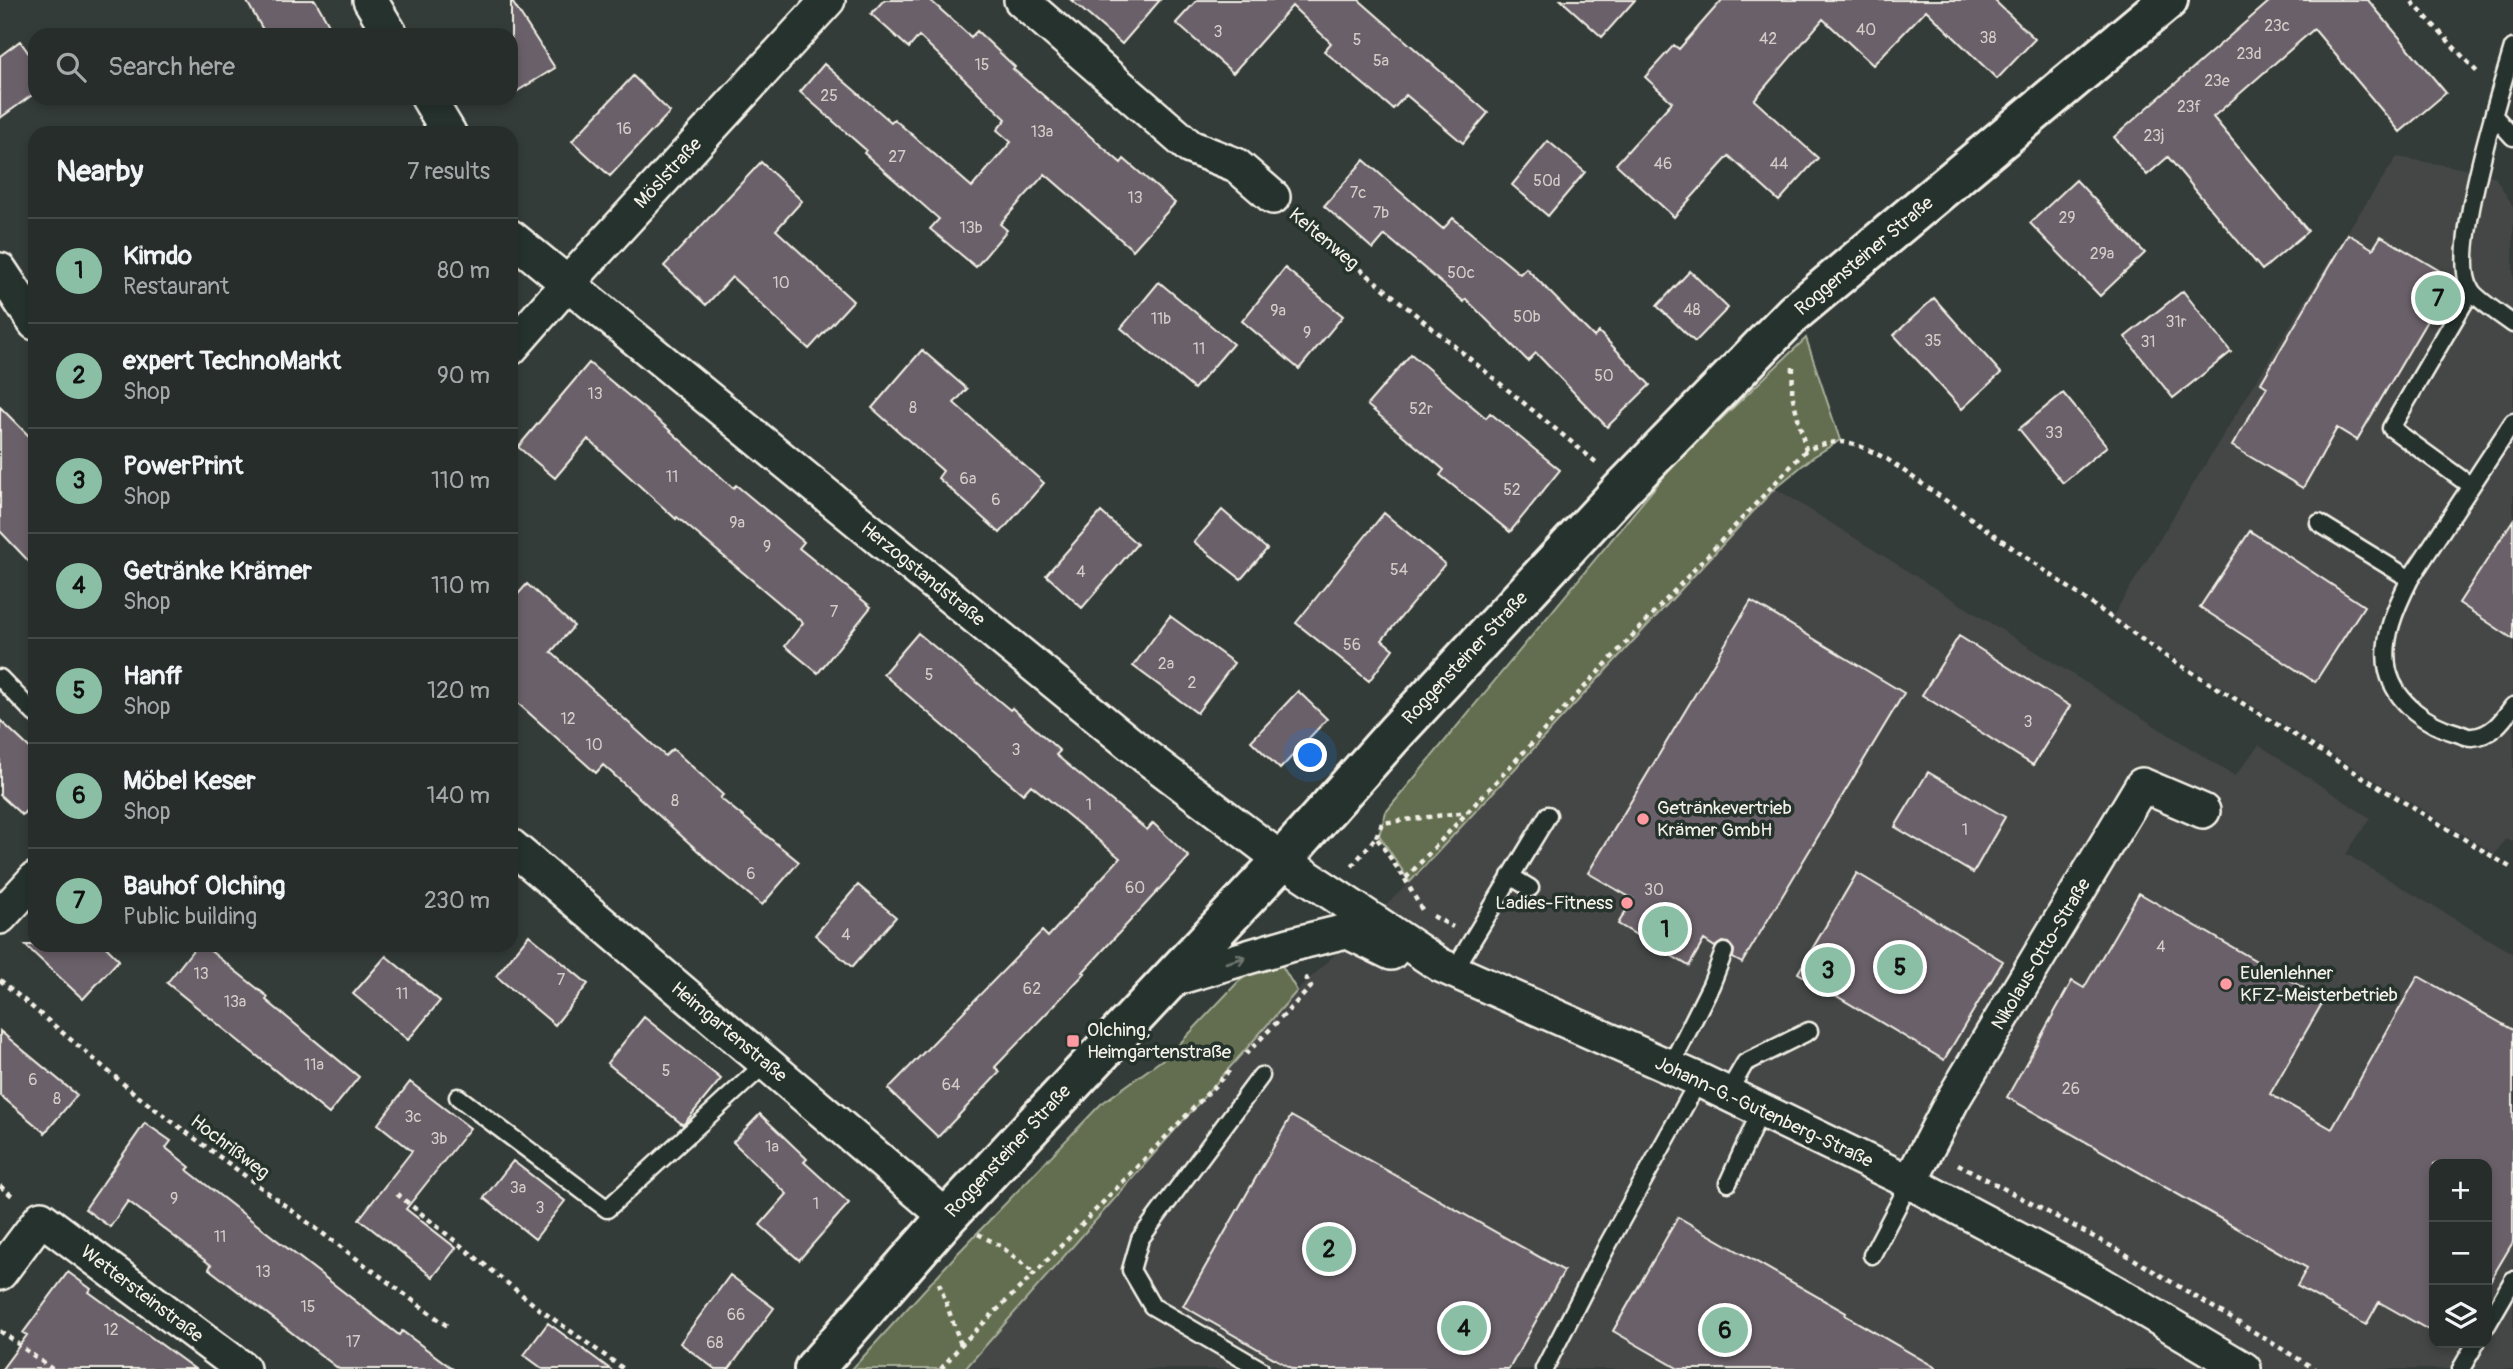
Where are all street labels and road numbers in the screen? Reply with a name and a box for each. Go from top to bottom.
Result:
street label: Möslstraße [629,132,707,214]
street label: Roggensteiner Straße [1790,191,1939,321]
street label: Keltenweg [1284,203,1364,275]
street label: Herzogstandstraße [856,517,991,632]
street label: Roggensteiner Straße [1397,586,1533,730]
street label: Nikolaus-Otto-Straße [1986,873,2096,1034]
street label: Heimgartenstraße [666,976,792,1088]
street label: Johann-G.-Gutenberg-Straße [1651,1051,1877,1173]
street label: Roggensteiner Straße [940,1079,1076,1223]
street label: Hochrißweg [186,1109,274,1185]
street label: Wettersteinstraße [76,1240,209,1348]

